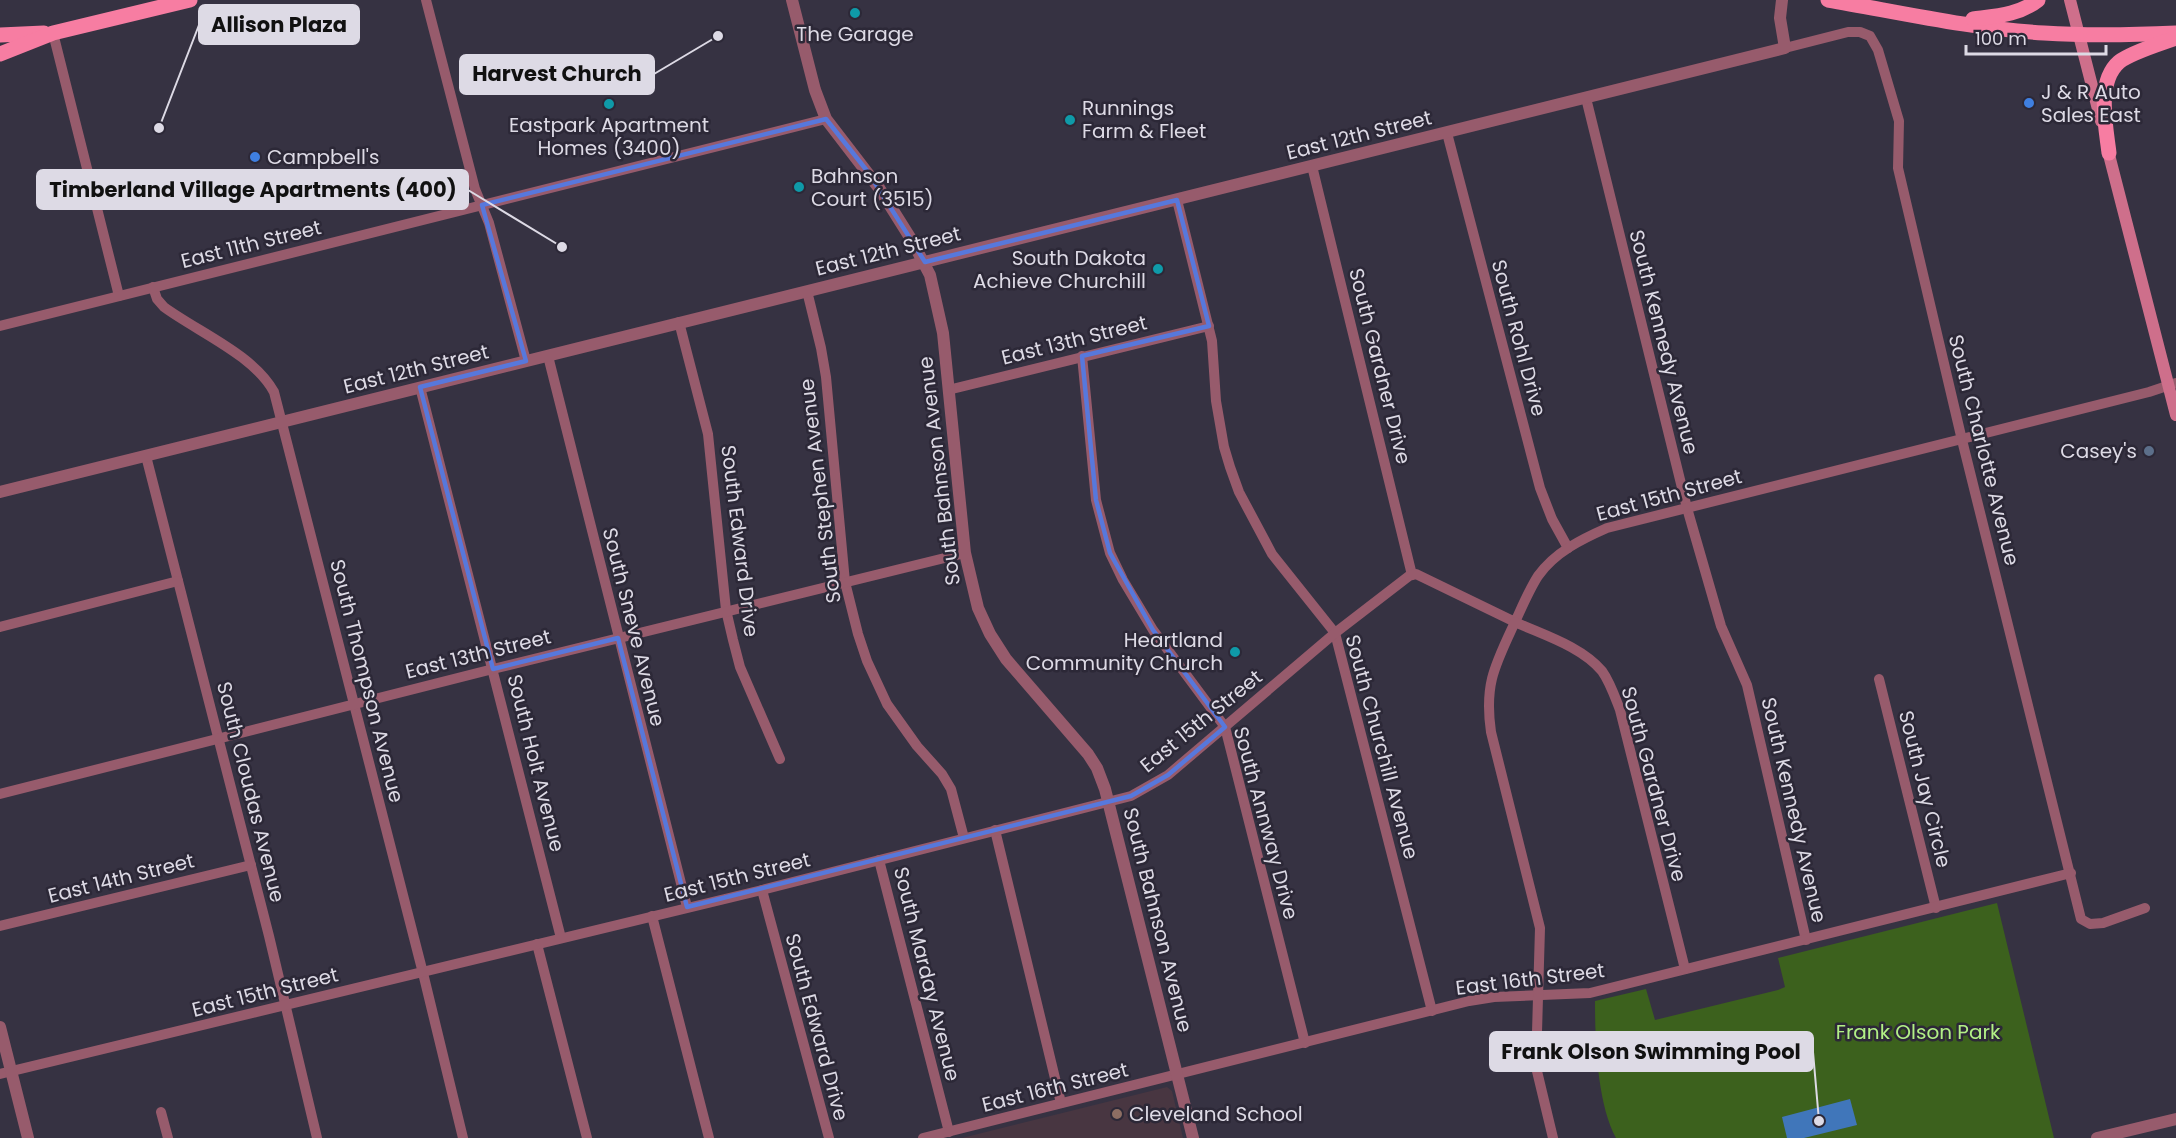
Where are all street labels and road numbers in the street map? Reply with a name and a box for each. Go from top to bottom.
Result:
street label: East 12th Street [1283,103,1435,167]
street label: East 11th Street [178,213,324,275]
street label: East 12th Street [812,219,964,283]
street label: South Kennedy Avenue [1623,227,1705,457]
street label: South Rohl Drive [1485,257,1553,419]
street label: South Gardner Drive [1342,265,1418,467]
street label: East 13th Street [998,308,1150,372]
street label: South Charlotte Avenue [1942,332,2026,568]
street label: East 12th Street [340,337,492,401]
street label: South Bahnson Avenue [911,355,967,587]
street label: South Stephen Avenue [792,377,848,605]
street label: South Edward Drive [714,444,766,638]
street label: East 15th Street [1593,462,1745,528]
street label: South Sneve Avenue [596,525,672,729]
street label: South Thompson Avenue [323,556,411,806]
street label: East 13th Street [402,622,554,686]
street label: South Churchill Avenue [1339,632,1425,862]
street label: East 15th Street [1134,663,1268,779]
street label: South Holt Avenue [500,671,572,855]
street label: South Cloudas Avenue [210,679,292,905]
street label: South Gardner Drive [1614,683,1694,885]
street label: South Kennedy Avenue [1754,695,1834,925]
street label: South Jay Circle [1892,708,1958,870]
street label: South Annway Drive [1227,724,1305,922]
street label: South Bahnson Avenue [1117,805,1199,1035]
street label: East 15th Street [661,845,813,909]
street label: East 14th Street [45,846,197,910]
street label: South Marday Avenue [887,864,967,1084]
street label: South Edward Drive [779,930,855,1124]
street label: East 16th Street [1454,956,1606,1002]
street label: East 15th Street [189,960,341,1024]
street label: East 16th Street [979,1055,1131,1119]

